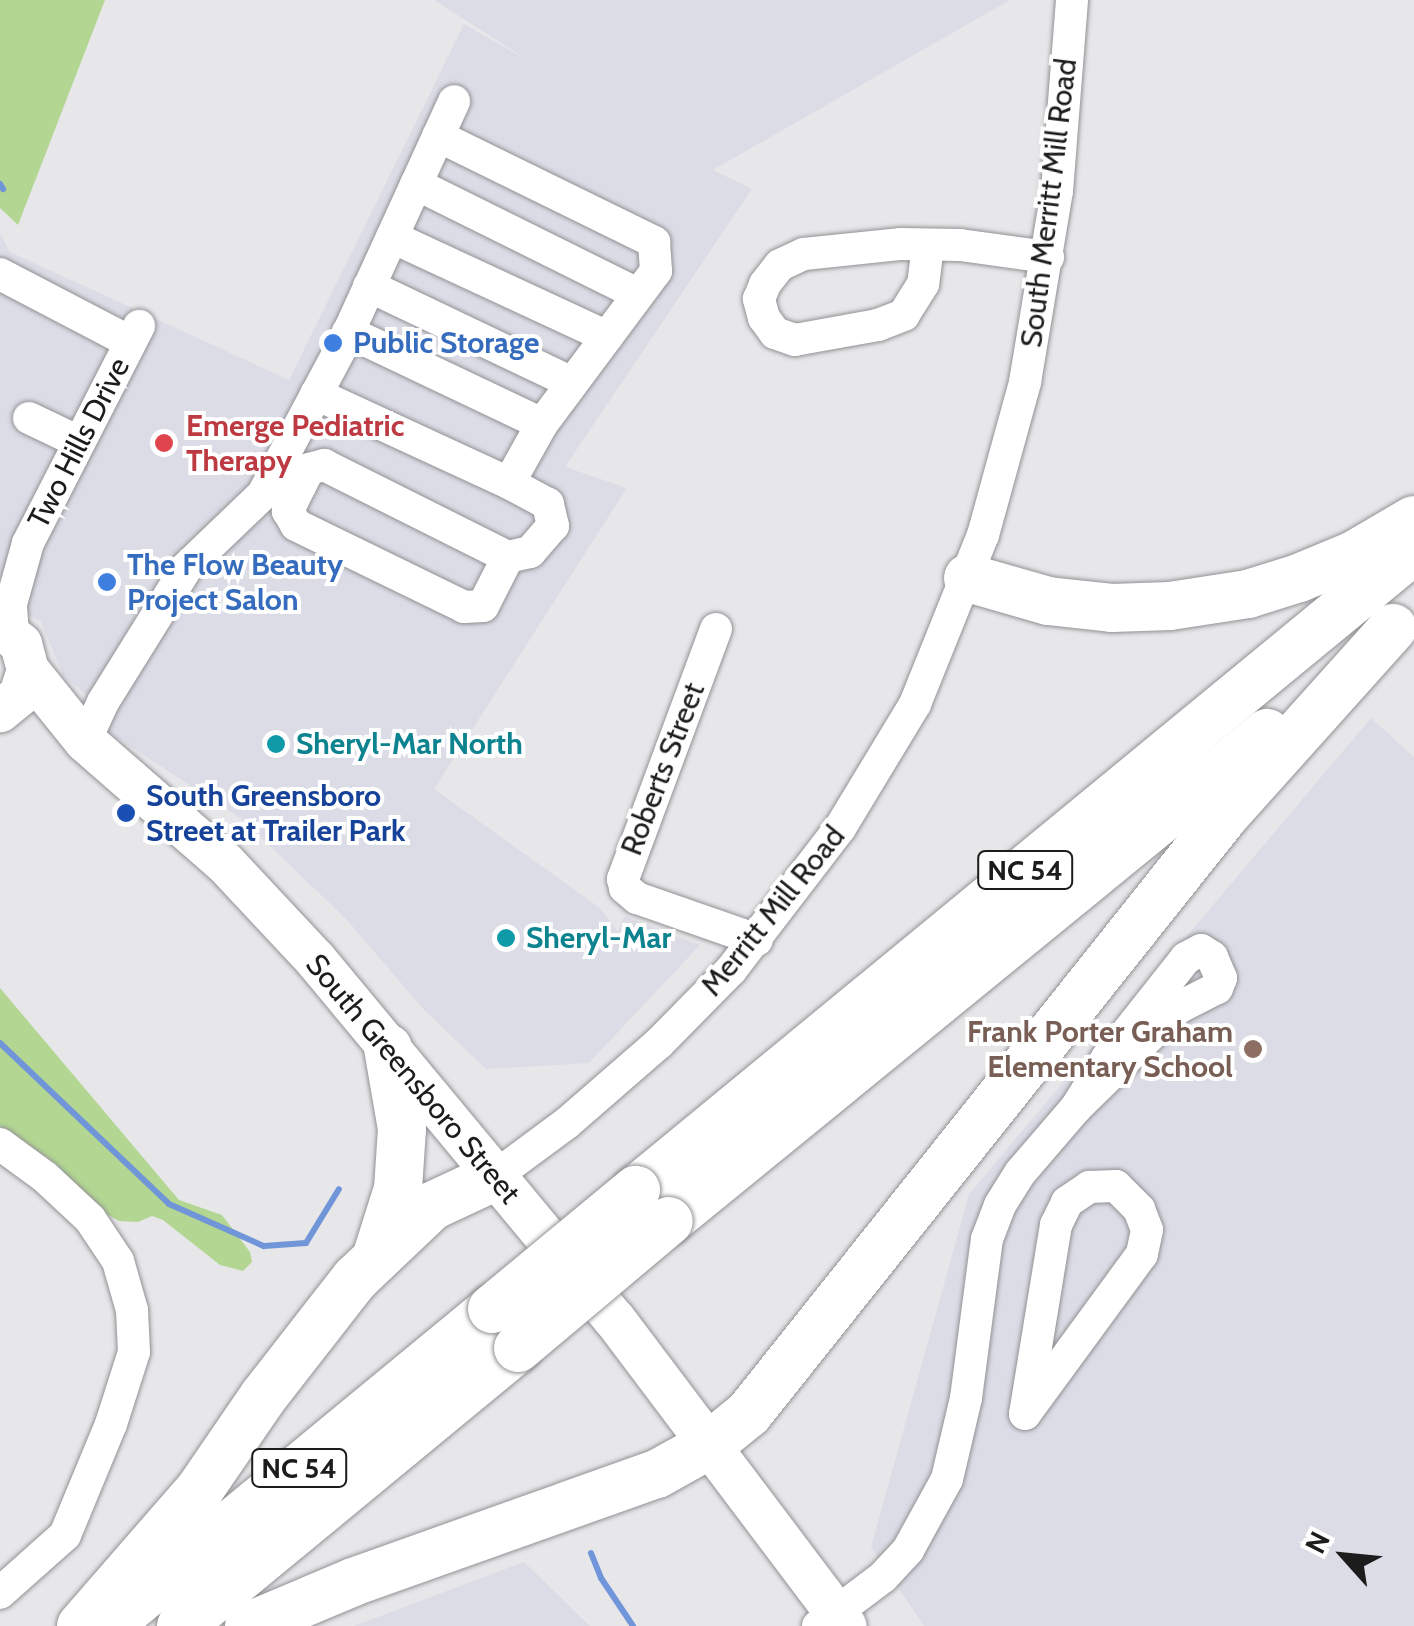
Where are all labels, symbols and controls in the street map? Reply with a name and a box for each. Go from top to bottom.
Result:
street label: South Merritt Mill Road [1013,56,1085,350]
place label: Public Storage [353,325,539,361]
marker: Public Storage [322,332,344,354]
street label: Two Hills Drive [21,352,137,534]
place label: Emerge Pediatric Therapy [186,408,404,478]
marker: Emerge Pediatric Therapy [151,430,177,456]
place label: The Flow Beauty Project Salon [127,547,343,618]
marker: The Flow Beauty Project Salon [96,571,118,593]
street label: Roberts Street [614,678,712,860]
place label: Sheryl-Mar North [296,726,523,762]
marker: Sheryl-Mar North [265,733,287,755]
place label: South Greensboro Street at Trailer Park [146,778,405,848]
marker: South Greensboro Street at Trailer Park [115,802,137,824]
street label: Merritt Mill Road [694,819,852,1003]
road number: NC 54 [975,847,1075,893]
place label: Sheryl-Mar [526,920,671,956]
marker: Sheryl-Mar [495,927,517,949]
street label: South Greensboro Street [298,947,528,1211]
place label: Frank Porter Graham Elementary School [967,1014,1233,1084]
marker: Frank Porter Graham Elementary School [1242,1038,1264,1060]
road number: NC 54 [249,1445,349,1491]
north arrow [1294,1506,1394,1606]
text: N [1298,1526,1337,1559]

